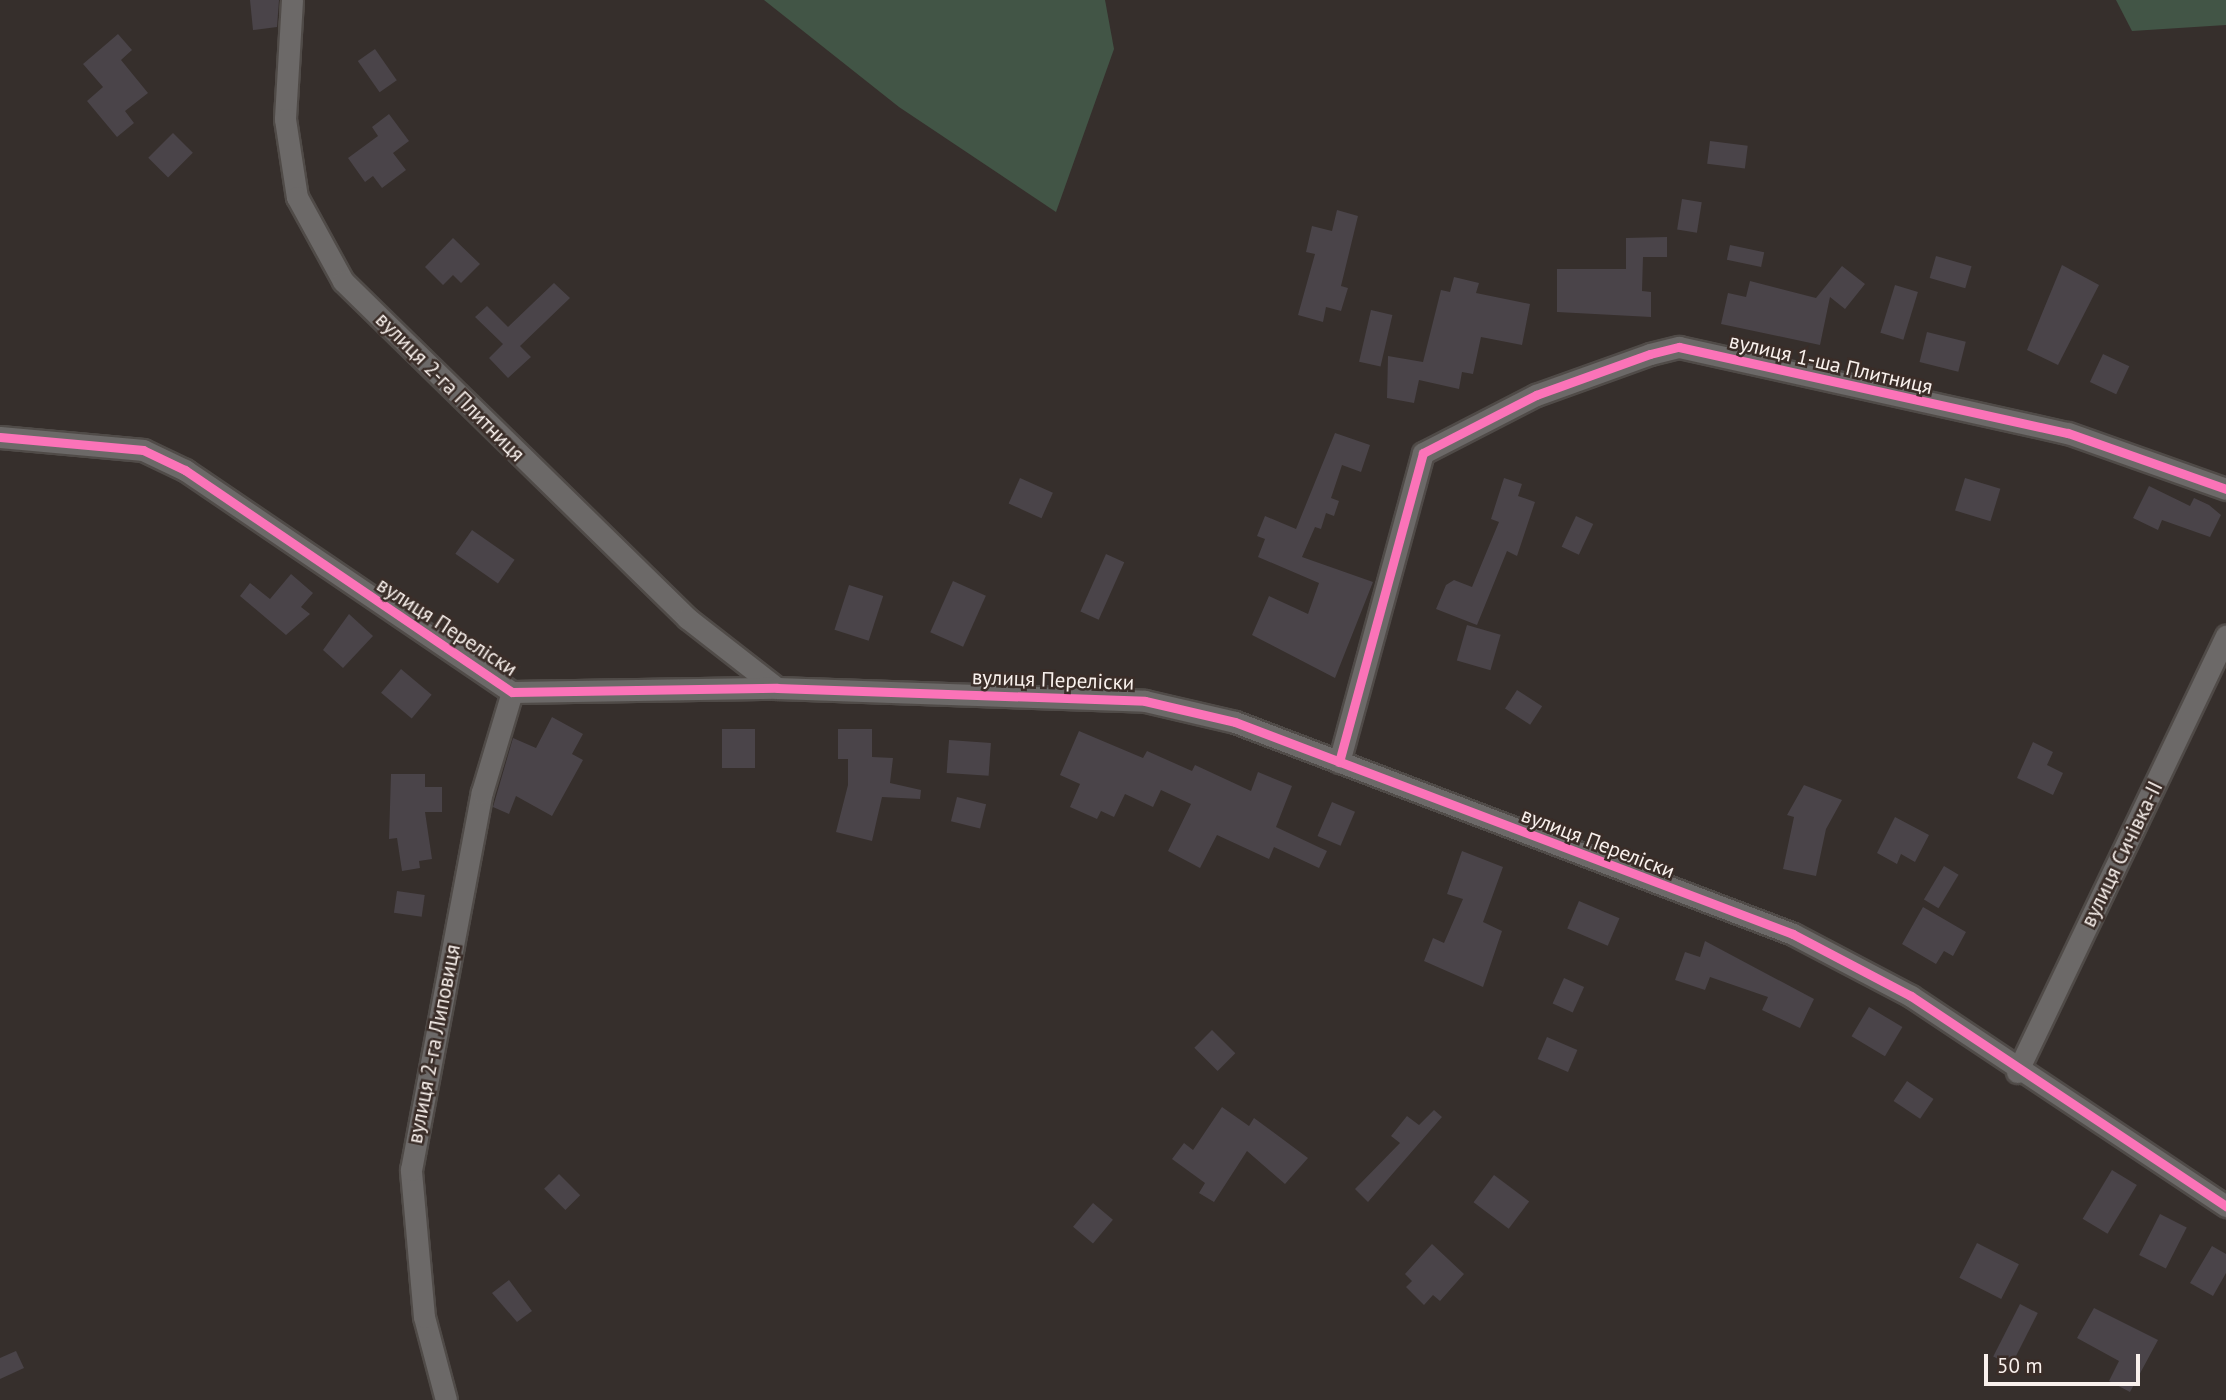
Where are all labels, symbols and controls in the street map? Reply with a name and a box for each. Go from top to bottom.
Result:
street label: вулиця 2-га Плитниця [370,307,530,467]
street label: вулиця 1-ша Плитниця [1727,328,1935,400]
street label: вулиця Переліски [372,572,522,682]
street label: вулиця Переліски [971,665,1135,695]
street label: вулиця Сичівка-II [2076,777,2168,931]
street label: вулиця Переліски [1518,802,1678,884]
street label: вулиця 2-га Липовиця [402,942,466,1146]
scale bar [1988,1340,2144,1384]
text: 50 m [1997,1352,2043,1379]

